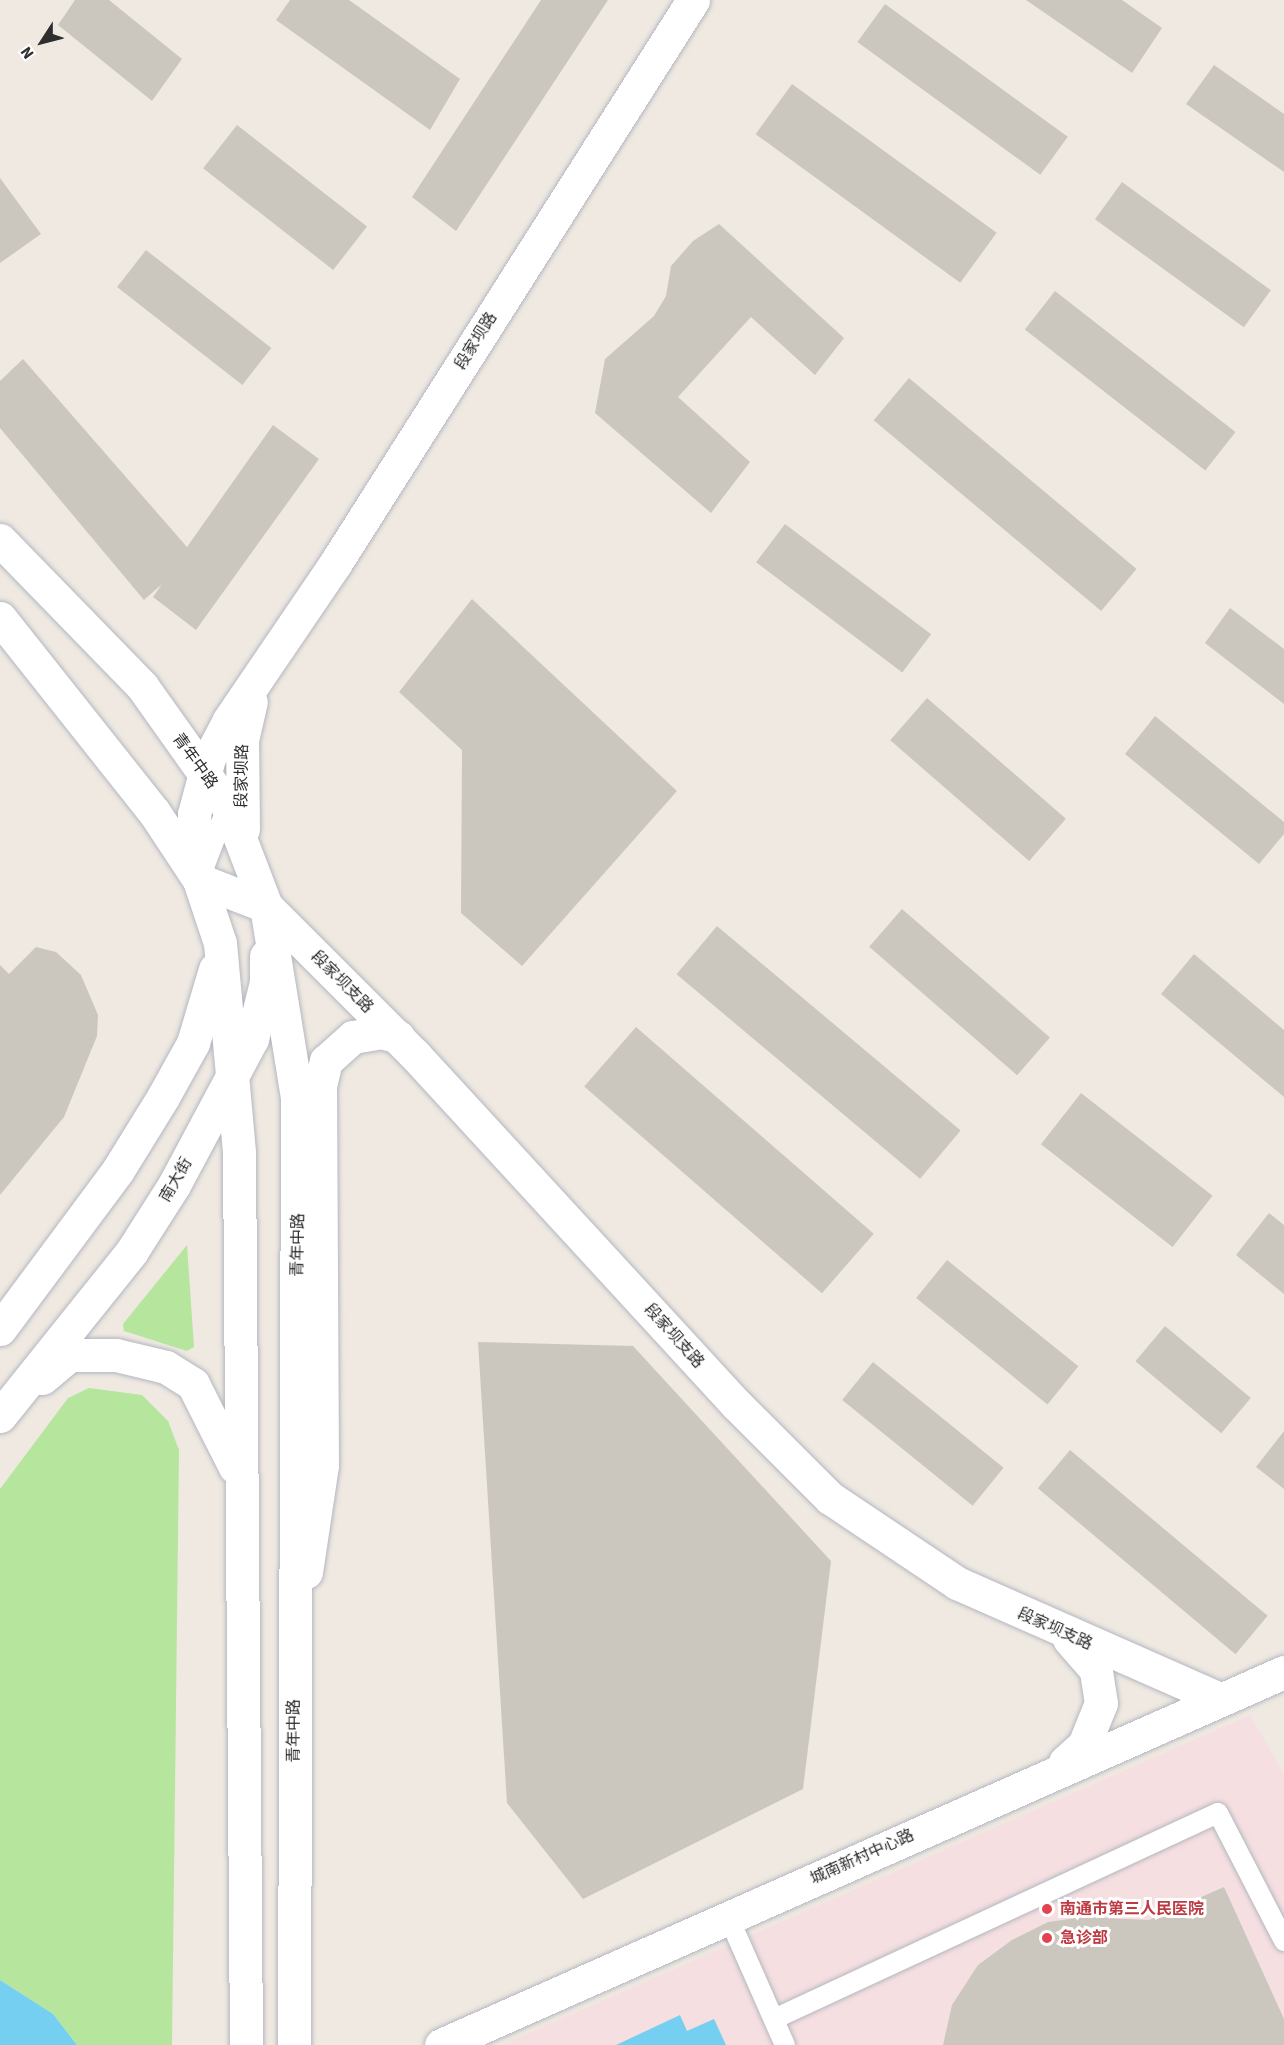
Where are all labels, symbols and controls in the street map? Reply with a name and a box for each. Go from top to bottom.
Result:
north arrow [12,12,72,72]
text: N [15,42,39,63]
street label: 段家坝路 [451,309,501,373]
street label: 青年中路 [168,729,222,793]
street label: 段家坝路 [232,744,252,808]
street label: 段家坝支路 [307,947,377,1017]
street label: 南大街 [156,1154,196,1206]
street label: 青年中路 [288,1213,308,1277]
street label: 段家坝支路 [640,1300,708,1372]
street label: 段家坝支路 [1015,1604,1095,1654]
street label: 青年中路 [284,1699,304,1763]
street label: 城南新村中心路 [807,1825,917,1889]
place label: 南通市第三人民医院 [1060,1899,1204,1919]
marker: 南通市第三人民医院 [1038,1900,1056,1918]
place label: 急诊部 [1060,1928,1108,1948]
marker: 急诊部 [1038,1929,1056,1947]

